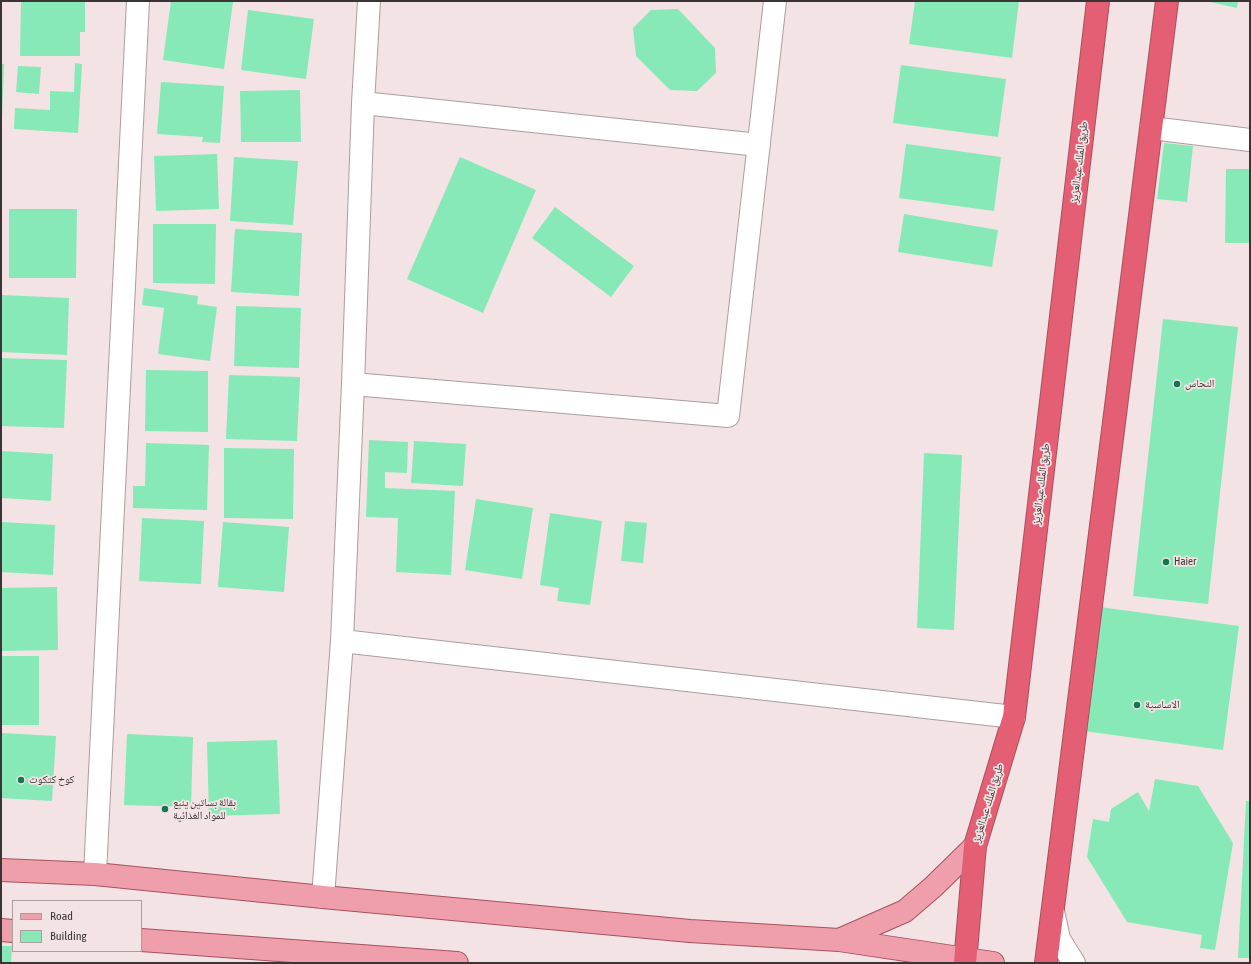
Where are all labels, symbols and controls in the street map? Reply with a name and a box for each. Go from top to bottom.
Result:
street label: طريق الملك عبدالعزيز [1067,121,1091,203]
place label: النحاس [1185,377,1214,391]
marker: النحاس [1172,379,1182,389]
street label: طريق الملك عبدالعزيز [1029,443,1053,525]
place label: Haier [1174,555,1196,569]
marker: Haier [1161,557,1171,567]
place label: الاساسية [1145,698,1180,712]
marker: الاساسية [1132,700,1142,710]
street label: طريق الملك عبدالعزيز [970,762,1006,844]
place label: كوخ كتكوت [29,773,74,787]
marker: كوخ كتكوت [16,775,26,785]
place label: بقالة بساتين ينبع للمواد الغذائية [173,796,236,822]
marker: بقالة بساتين ينبع للمواد الغذائية [160,804,170,814]
legend [12,900,142,952]
text: Road [50,909,73,923]
text: Building [50,929,87,943]

